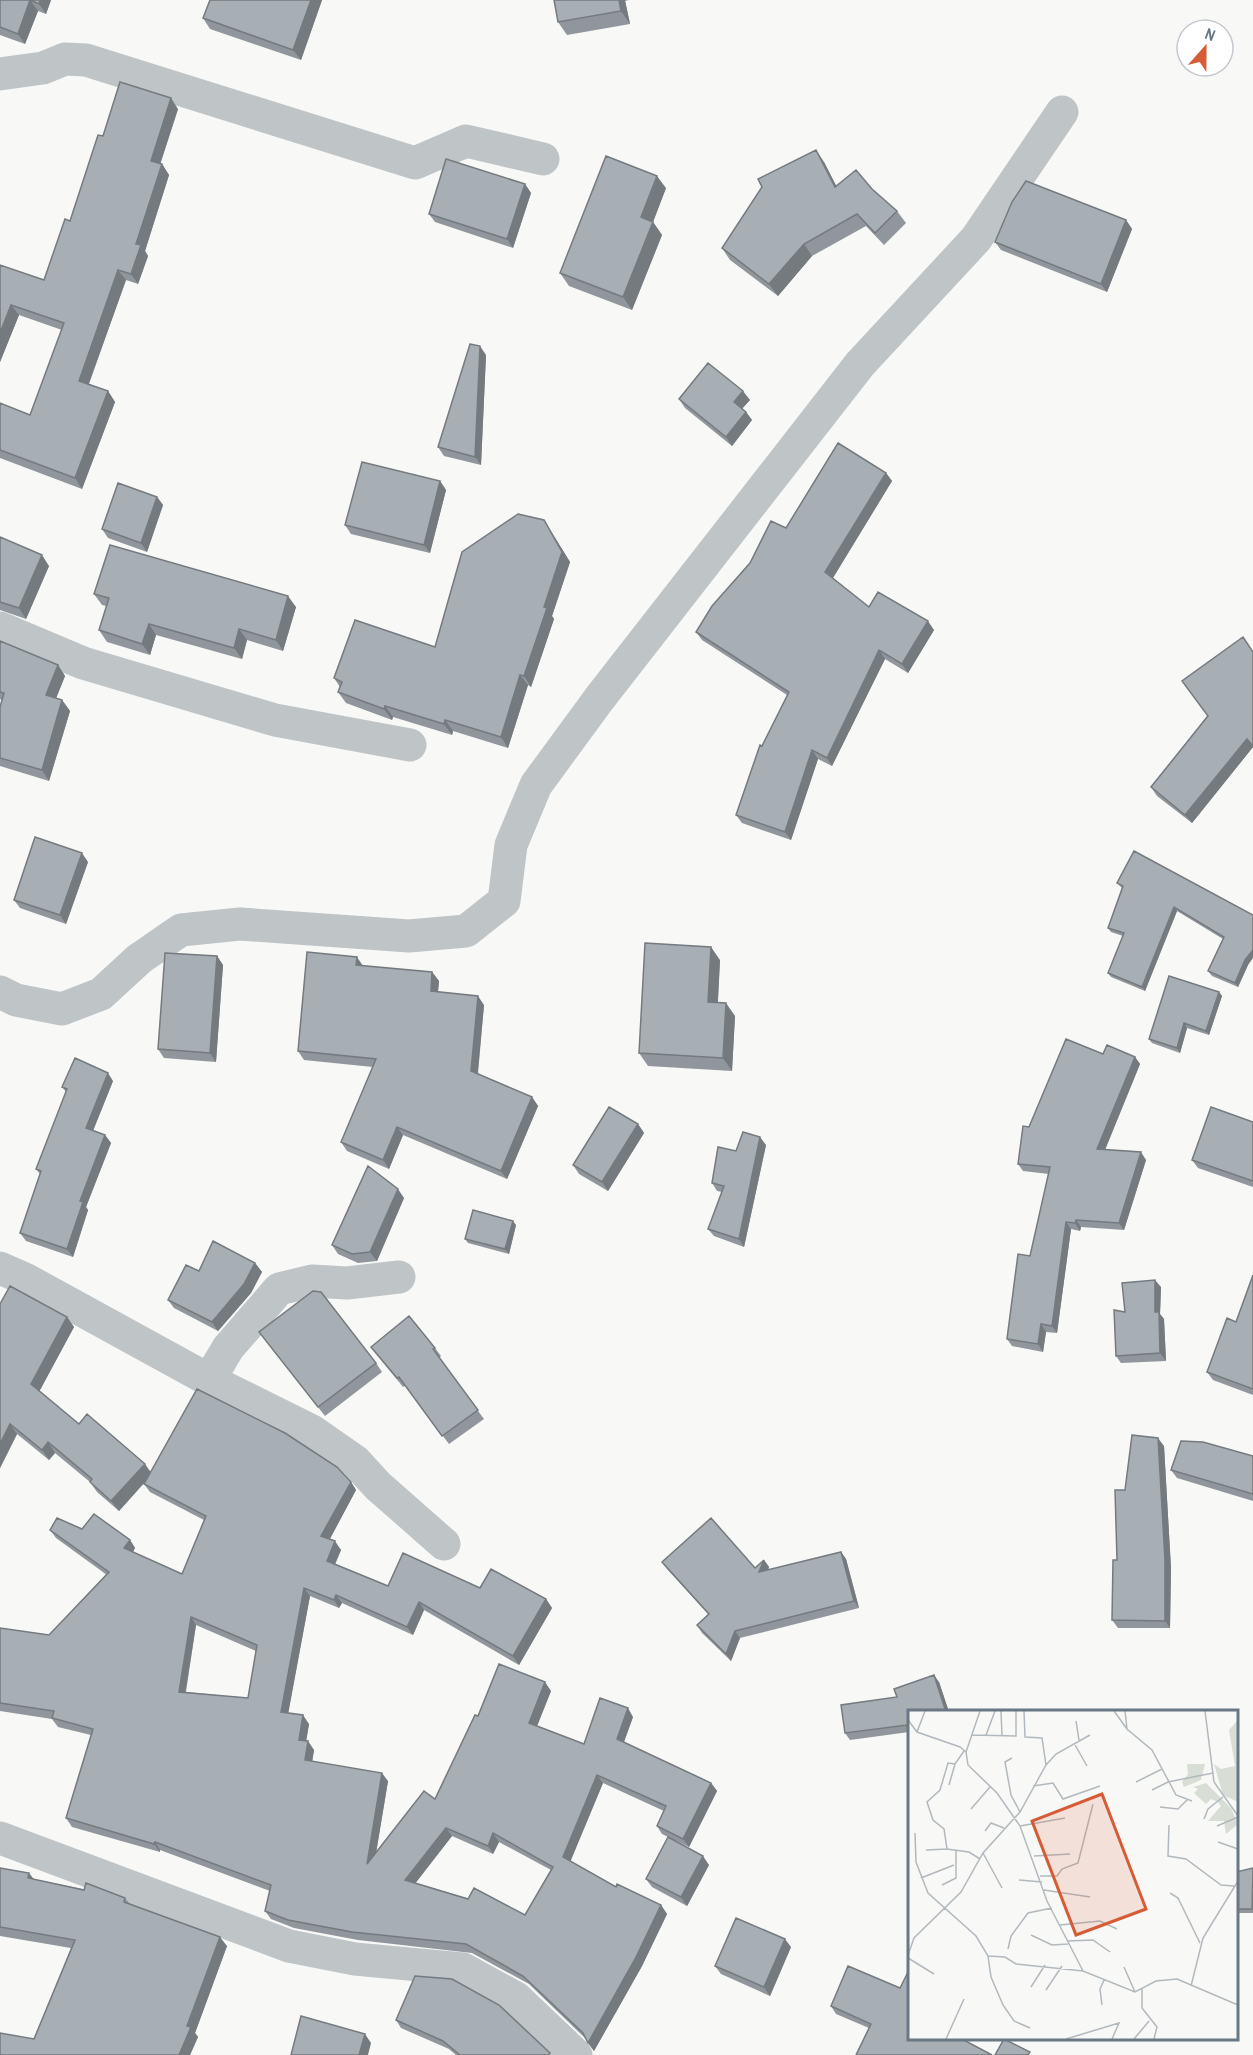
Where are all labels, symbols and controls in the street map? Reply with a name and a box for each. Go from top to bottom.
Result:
north arrow [1175,18,1235,78]
text: N [1202,22,1219,46]
inset map [908,1710,1238,2040]

